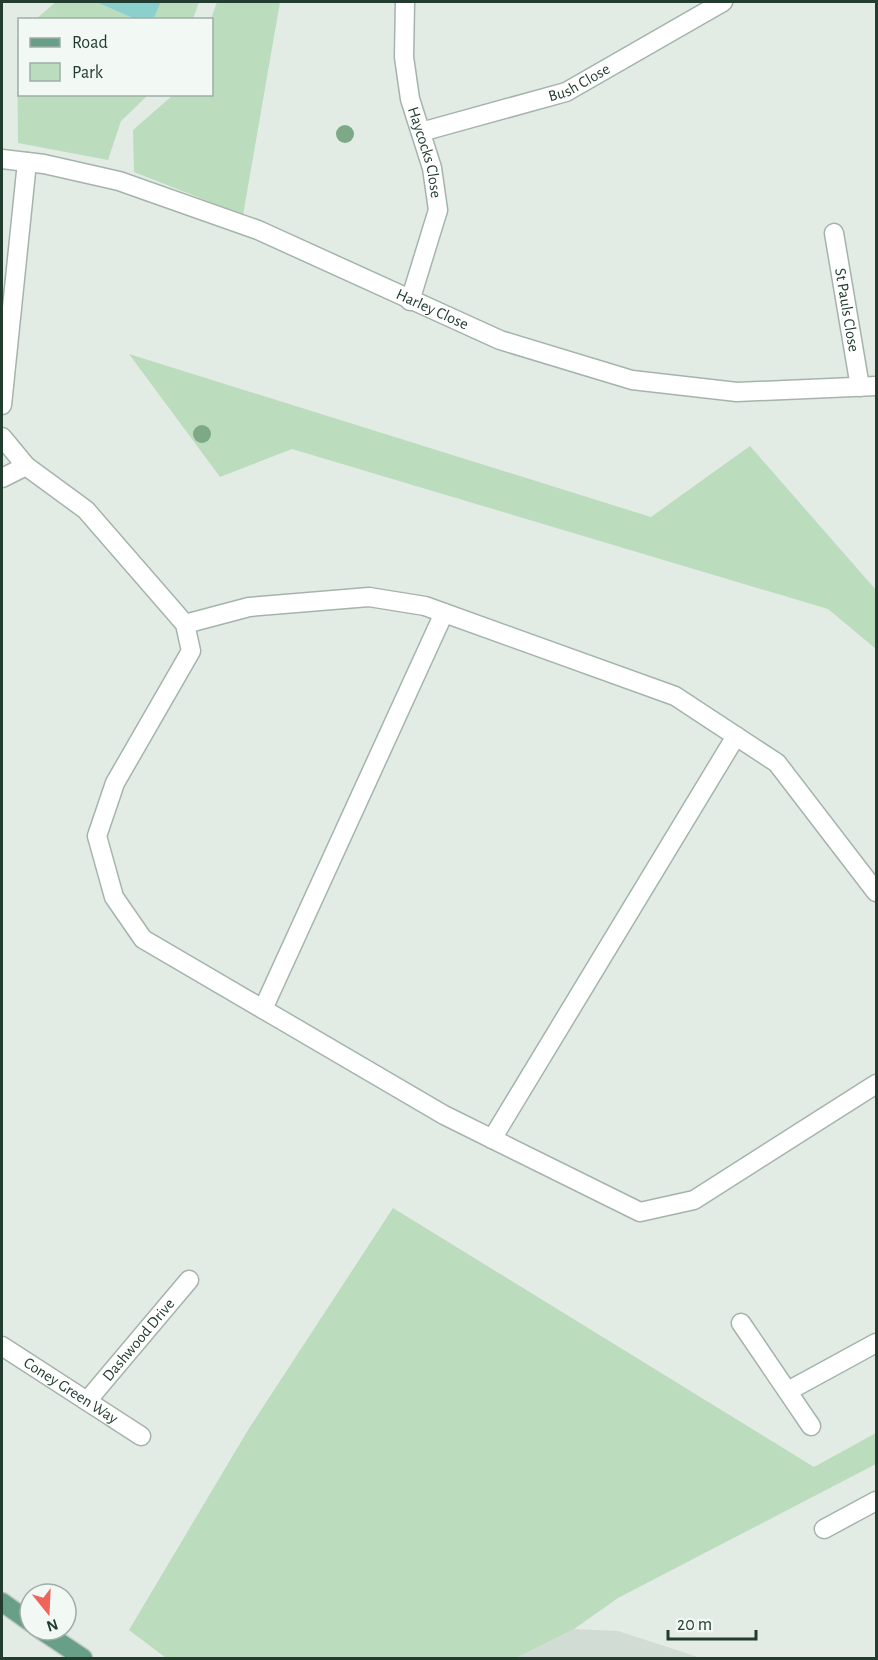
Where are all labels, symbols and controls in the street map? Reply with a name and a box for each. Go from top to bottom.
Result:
legend [18,18,213,96]
text: Road [72,34,108,52]
street label: Bush Close [547,61,613,104]
text: Park [72,64,104,82]
street label: Haycocks Close [405,105,444,199]
street label: St Pauls Close [832,267,862,353]
street label: Harley Close [394,286,471,332]
street label: Dashwood Drive [99,1296,178,1384]
street label: Coney Green Way [21,1354,121,1428]
north arrow [18,1582,78,1642]
scale bar [668,1603,756,1641]
text: N [45,1616,60,1635]
text: 20 m [677,1616,712,1634]

